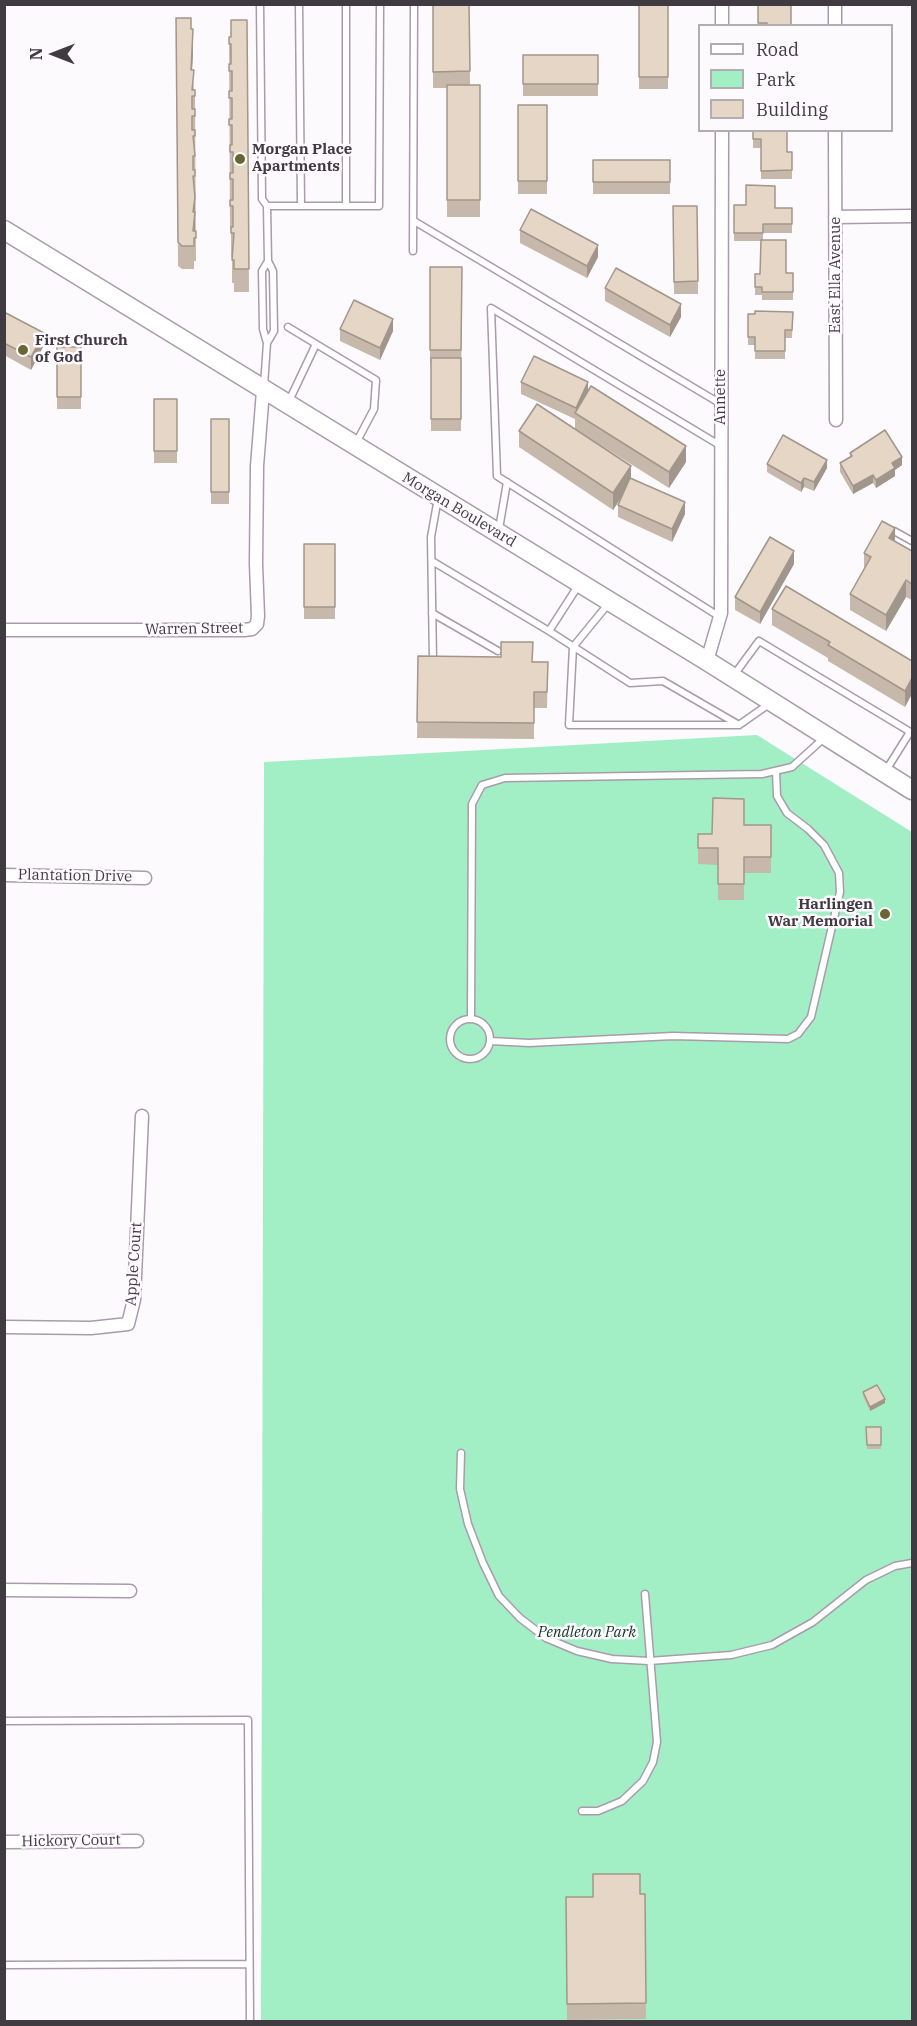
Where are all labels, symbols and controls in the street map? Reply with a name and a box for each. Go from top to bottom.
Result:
north arrow [24,24,84,84]
legend [698,24,893,132]
text: Road [756,38,799,61]
text: N [26,48,46,60]
text: Park [756,68,795,91]
text: Building [756,98,828,121]
place label: Morgan Place Apartments [252,141,352,176]
marker: Morgan Place Apartments [233,152,247,166]
street label: East Ella Avenue [827,217,845,333]
place label: First Church of God [35,332,128,367]
marker: First Church of God [16,343,30,357]
street label: Annette [712,369,730,425]
street label: Morgan Boulevard [399,469,519,551]
street label: Warren Street [145,619,243,639]
street label: Plantation Drive [18,866,132,886]
place label: Harlingen War Memorial [768,896,873,931]
marker: Harlingen War Memorial [878,907,892,921]
street label: Apple Court [122,1221,146,1307]
park label: Pendleton Park [538,1624,636,1642]
street label: Hickory Court [21,1831,121,1851]

